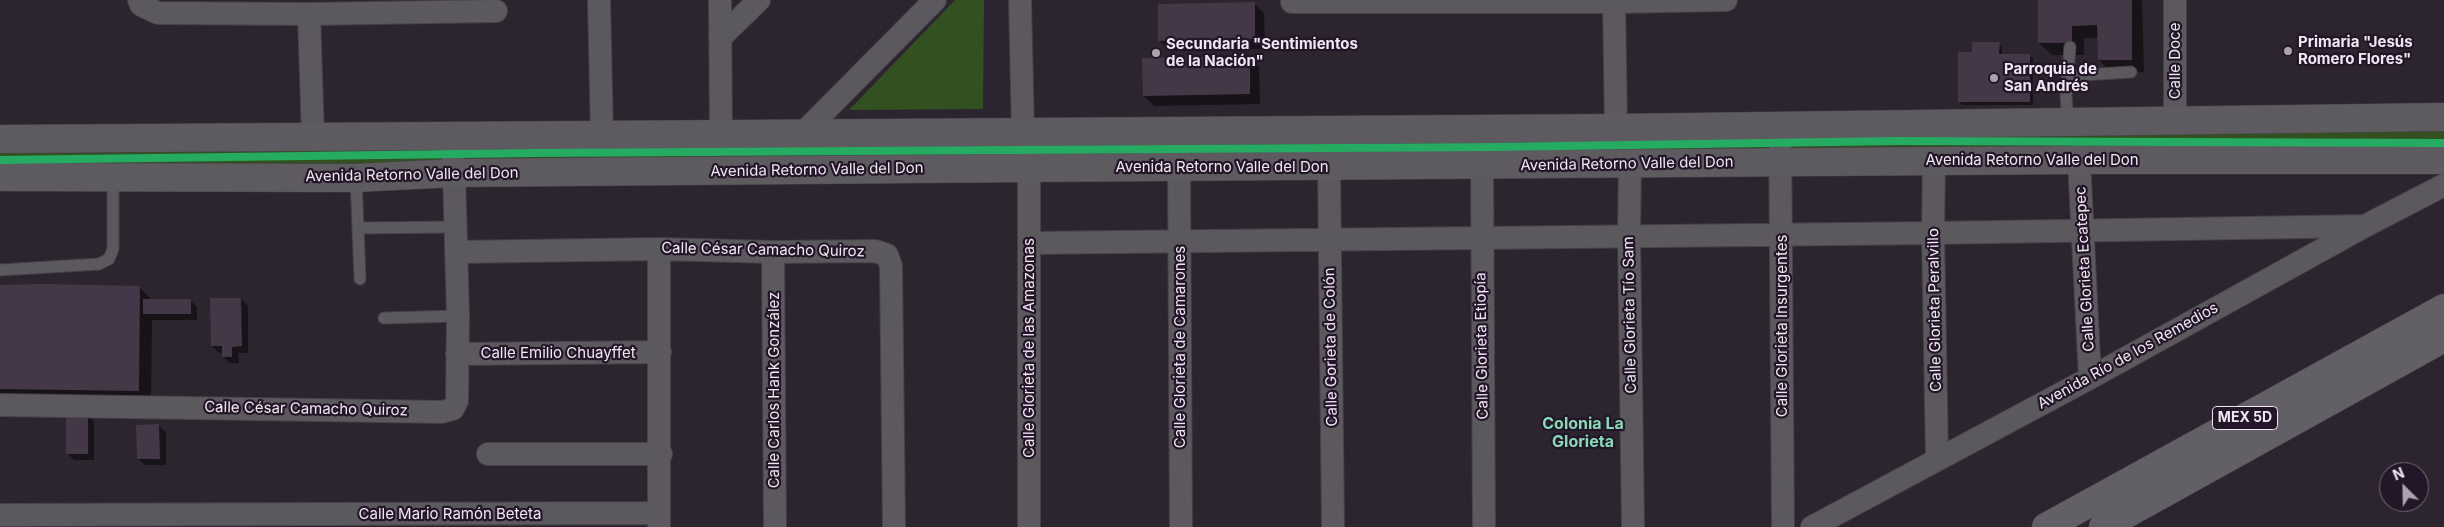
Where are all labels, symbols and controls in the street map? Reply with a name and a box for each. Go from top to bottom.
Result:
street label: Calle Doce [2166,23,2184,99]
place label: Primaria "Jesús Romero Flores" [2298,33,2413,68]
place label: Secundaria "Sentimientos de la Nación" [1166,35,1358,70]
marker: Primaria "Jesús Romero Flores" [2282,45,2294,57]
marker: Secundaria "Sentimientos de la Nación" [1150,47,1162,59]
place label: Parroquia de San Andrés [2004,60,2097,95]
marker: Parroquia de San Andrés [1988,72,2000,84]
street label: Avenida Retorno Valle del Don [1925,151,2139,169]
street label: Avenida Retorno Valle del Don [1520,153,1734,175]
street label: Avenida Retorno Valle del Don [1115,158,1329,176]
street label: Avenida Retorno Valle del Don [710,159,924,181]
street label: Avenida Retorno Valle del Don [305,164,519,186]
street label: Calle Glorieta Ecatepec [2072,186,2098,352]
street label: Calle Glorieta Peralvillo [1925,228,1945,392]
street label: Calle Glorieta Insurgentes [1773,235,1791,417]
street label: Calle Glorieta Tío Sam [1620,236,1640,394]
street label: Calle Glorieta de las Amazonas [1020,238,1038,458]
street label: Calle César Camacho Quiroz [661,239,865,261]
street label: Calle Glorieta de Camarones [1171,246,1189,448]
street label: Calle Gorieta de Colón [1321,267,1341,427]
street label: Calle Glorieta Etiopía [1472,272,1492,420]
street label: Calle Carlos Hank González [765,292,783,488]
street label: Avenida Río de los Remedios [2035,299,2221,413]
street label: Calle Emilio Chuayffet [480,344,636,362]
street label: Calle César Camacho Quiroz [204,398,408,420]
road number: MEX 5D [2212,406,2278,429]
district label: Colonia La Glorieta [1542,414,1624,452]
north arrow [2379,462,2429,512]
text: N [2390,464,2407,484]
street label: Calle Mario Ramón Beteta [359,505,541,523]

